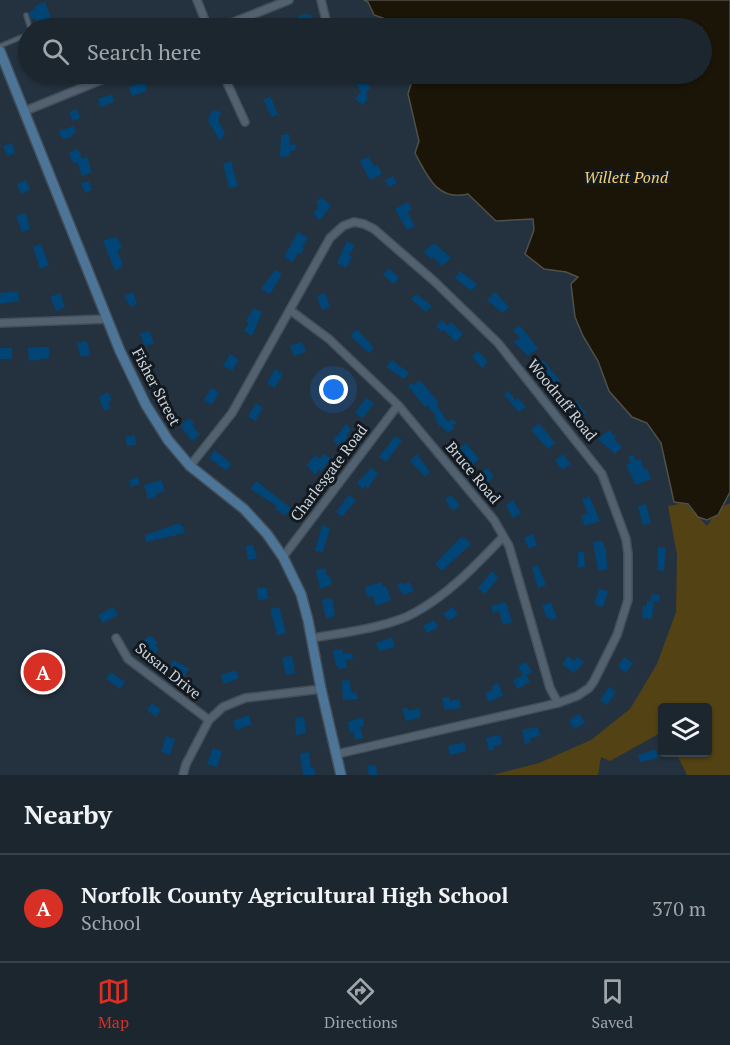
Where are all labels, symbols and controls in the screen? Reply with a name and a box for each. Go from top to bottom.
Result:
search box [18,18,712,84]
icon: search [39,35,72,68]
text: Search here [87,37,201,66]
water label: Willett Pond [584,166,669,188]
street label: Fisher Street [128,344,186,429]
street label: Woodruff Road [524,354,602,444]
your location [319,375,348,404]
street label: Charlesgate Road [285,420,371,525]
street label: Bruce Road [442,437,506,508]
street label: Susan Drive [132,638,206,703]
pin: A [24,650,63,694]
map controls [658,703,712,757]
button: layers [658,703,712,757]
text: Nearby [24,797,112,831]
text: Norfolk County Agricultural High School [81,880,509,909]
text: A [36,895,51,922]
text: 370 m [652,895,706,922]
text: School [81,909,141,936]
tab: Map [97,975,130,1033]
tab: Directions [324,975,398,1033]
tab: Saved [592,975,633,1033]

